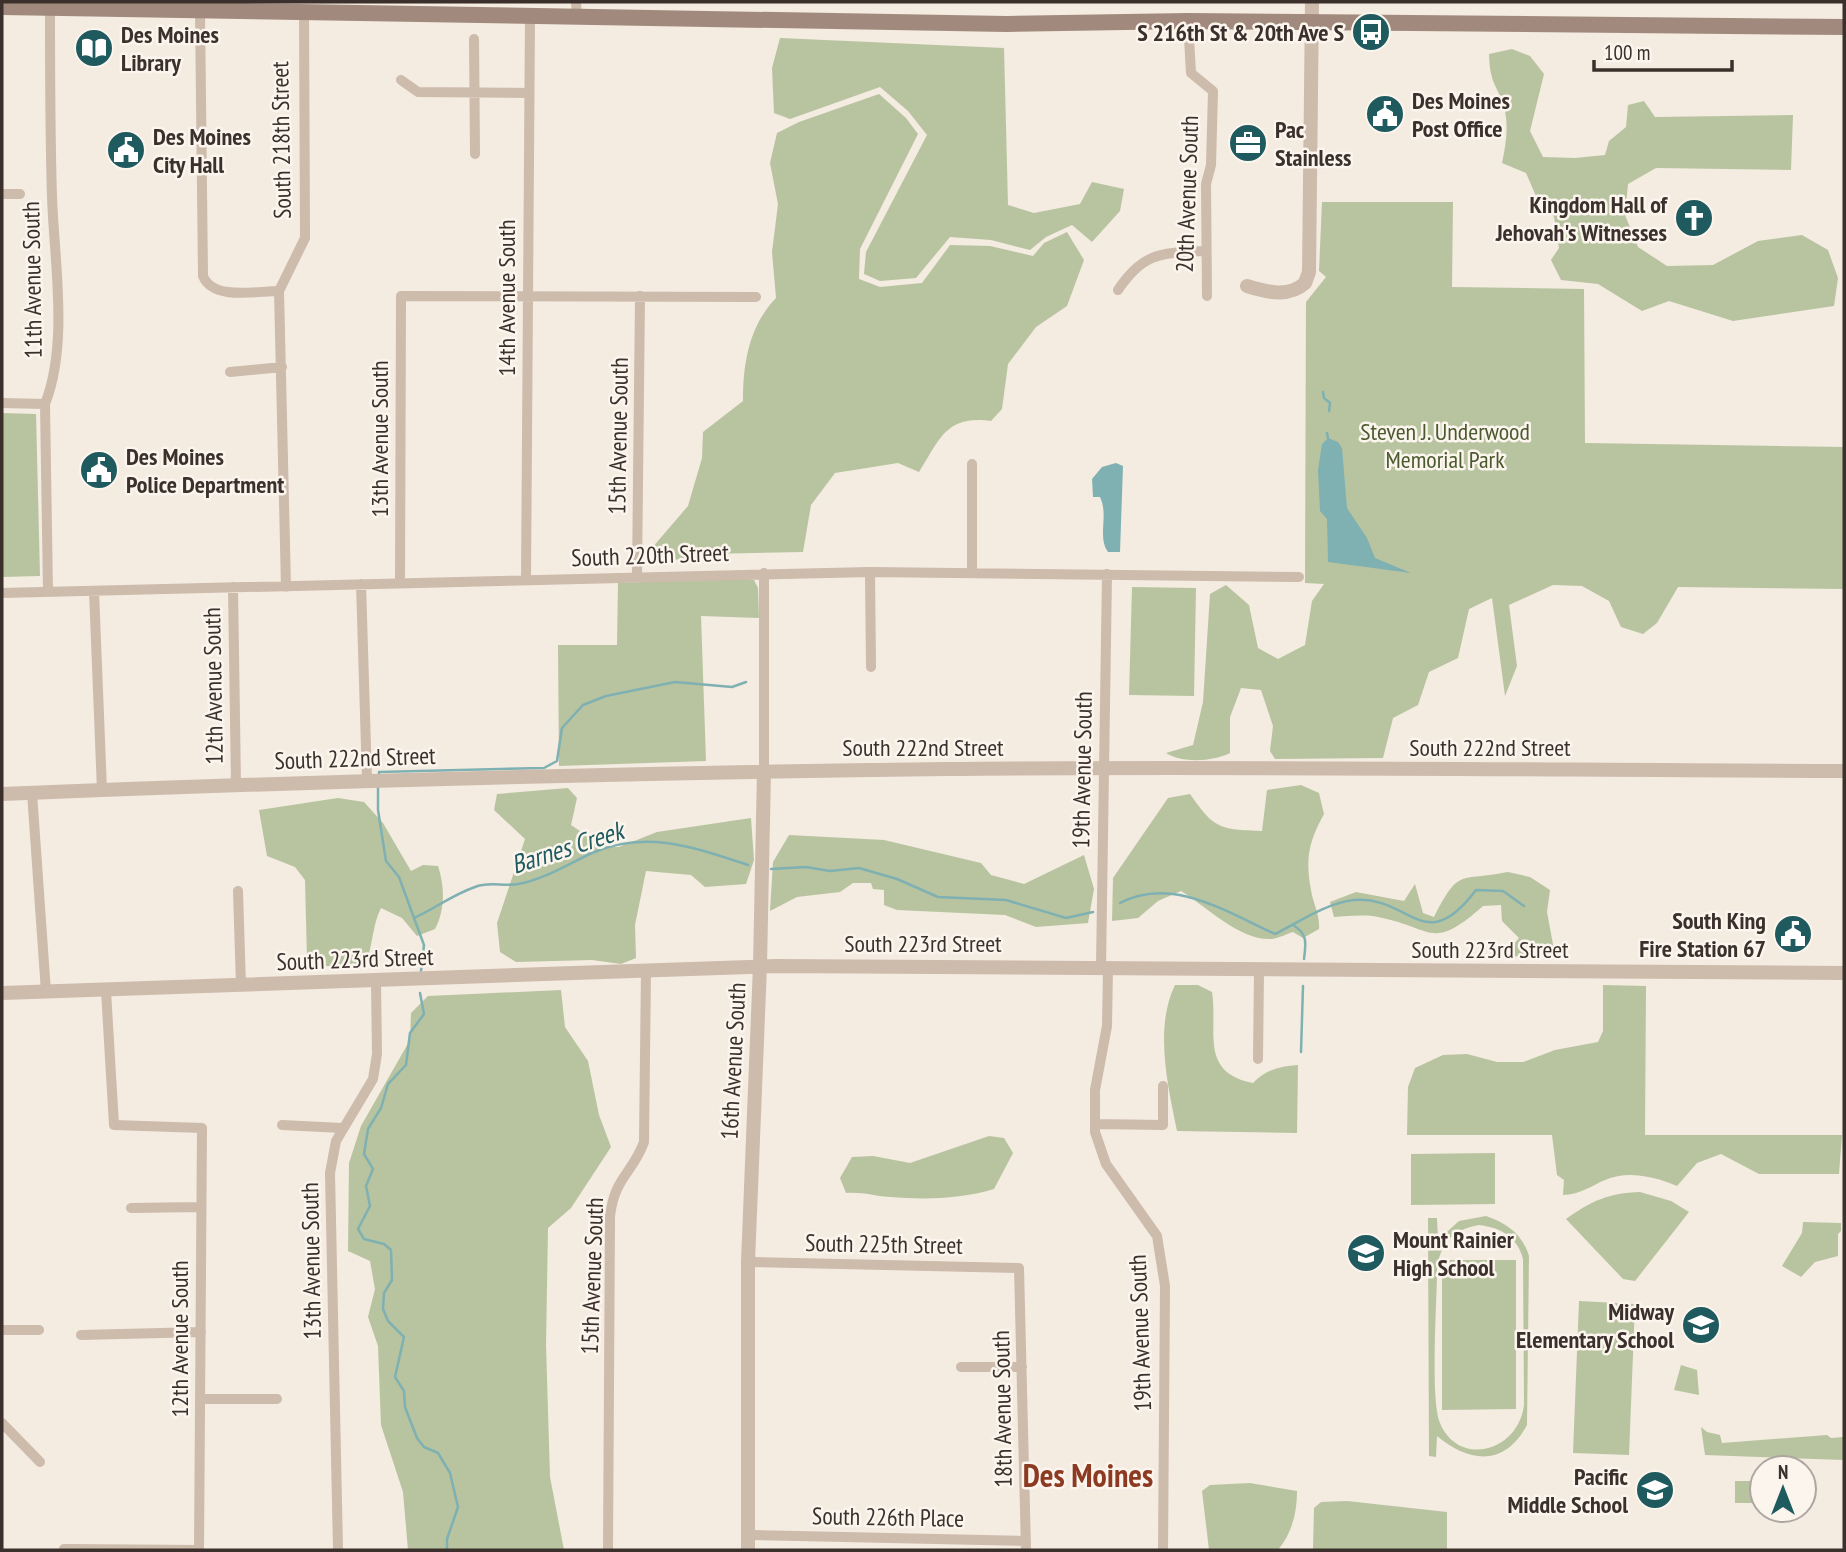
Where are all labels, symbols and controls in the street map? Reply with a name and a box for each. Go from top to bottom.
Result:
bus stop icon: S 216th St & 20th Ave S [1350,11,1392,53]
place label: S 216th St & 20th Ave S [1137,17,1344,48]
place label: Des Moines Library [121,19,219,78]
library icon: Des Moines Library [73,27,115,69]
scale bar [1594,28,1732,72]
text: 100 m [1604,39,1650,66]
street label: South 218th Street [264,61,298,219]
place label: Des Moines Post Office [1412,85,1510,144]
public building icon: Des Moines Post Office [1364,93,1406,135]
place label: Pac Stainless [1275,114,1352,173]
street label: 20th Avenue South [1169,115,1205,273]
place label: Des Moines City Hall [153,121,251,180]
office icon: Pac Stainless [1227,122,1269,164]
public building icon: Des Moines City Hall [105,129,147,171]
place label: Kingdom Hall of Jehovah's Witnesses [1495,189,1669,248]
church icon: Kingdom Hall of Jehovah's Witnesses [1673,197,1715,239]
street label: 11th Avenue South [15,201,49,359]
street label: 14th Avenue South [491,219,522,377]
street label: 15th Avenue South [601,357,635,515]
street label: 13th Avenue South [364,360,395,518]
park label: Steven J. Underwood Memorial Park [1360,416,1530,475]
place label: Des Moines Police Department [126,441,284,500]
public building icon: Des Moines Police Department [78,449,120,491]
street label: South 220th Street [571,537,730,573]
street label: 12th Avenue South [196,607,230,765]
street label: 19th Avenue South [1065,691,1099,849]
street label: South 222nd Street [842,732,1004,763]
street label: South 222nd Street [1409,732,1571,763]
street label: South 222nd Street [274,740,437,776]
water label: Barnes Creek [507,812,630,881]
place label: South King Fire Station 67 [1639,905,1766,964]
public building icon: South King Fire Station 67 [1772,913,1814,955]
street label: South 223rd Street [844,928,1002,959]
street label: South 223rd Street [1411,934,1569,965]
street label: South 223rd Street [276,941,435,977]
street label: 16th Avenue South [713,982,753,1140]
street label: 13th Avenue South [294,1182,328,1340]
street label: 15th Avenue South [574,1197,610,1355]
place label: Mount Rainier High School [1393,1224,1515,1283]
street label: South 225th Street [805,1227,963,1261]
school or university icon: Mount Rainier High School [1345,1232,1387,1274]
street label: 19th Avenue South [1122,1254,1158,1412]
street label: 12th Avenue South [164,1260,195,1418]
place label: Midway Elementary School [1516,1296,1674,1355]
school or university icon: Midway Elementary School [1680,1304,1722,1346]
street label: 18th Avenue South [985,1330,1019,1488]
district label: Des Moines [1023,1454,1153,1496]
north arrow [1748,1454,1818,1524]
text: N [1778,1460,1788,1484]
place label: Pacific Middle School [1507,1461,1629,1520]
school or university icon: Pacific Middle School [1634,1469,1676,1511]
street label: South 226th Place [812,1500,964,1534]

